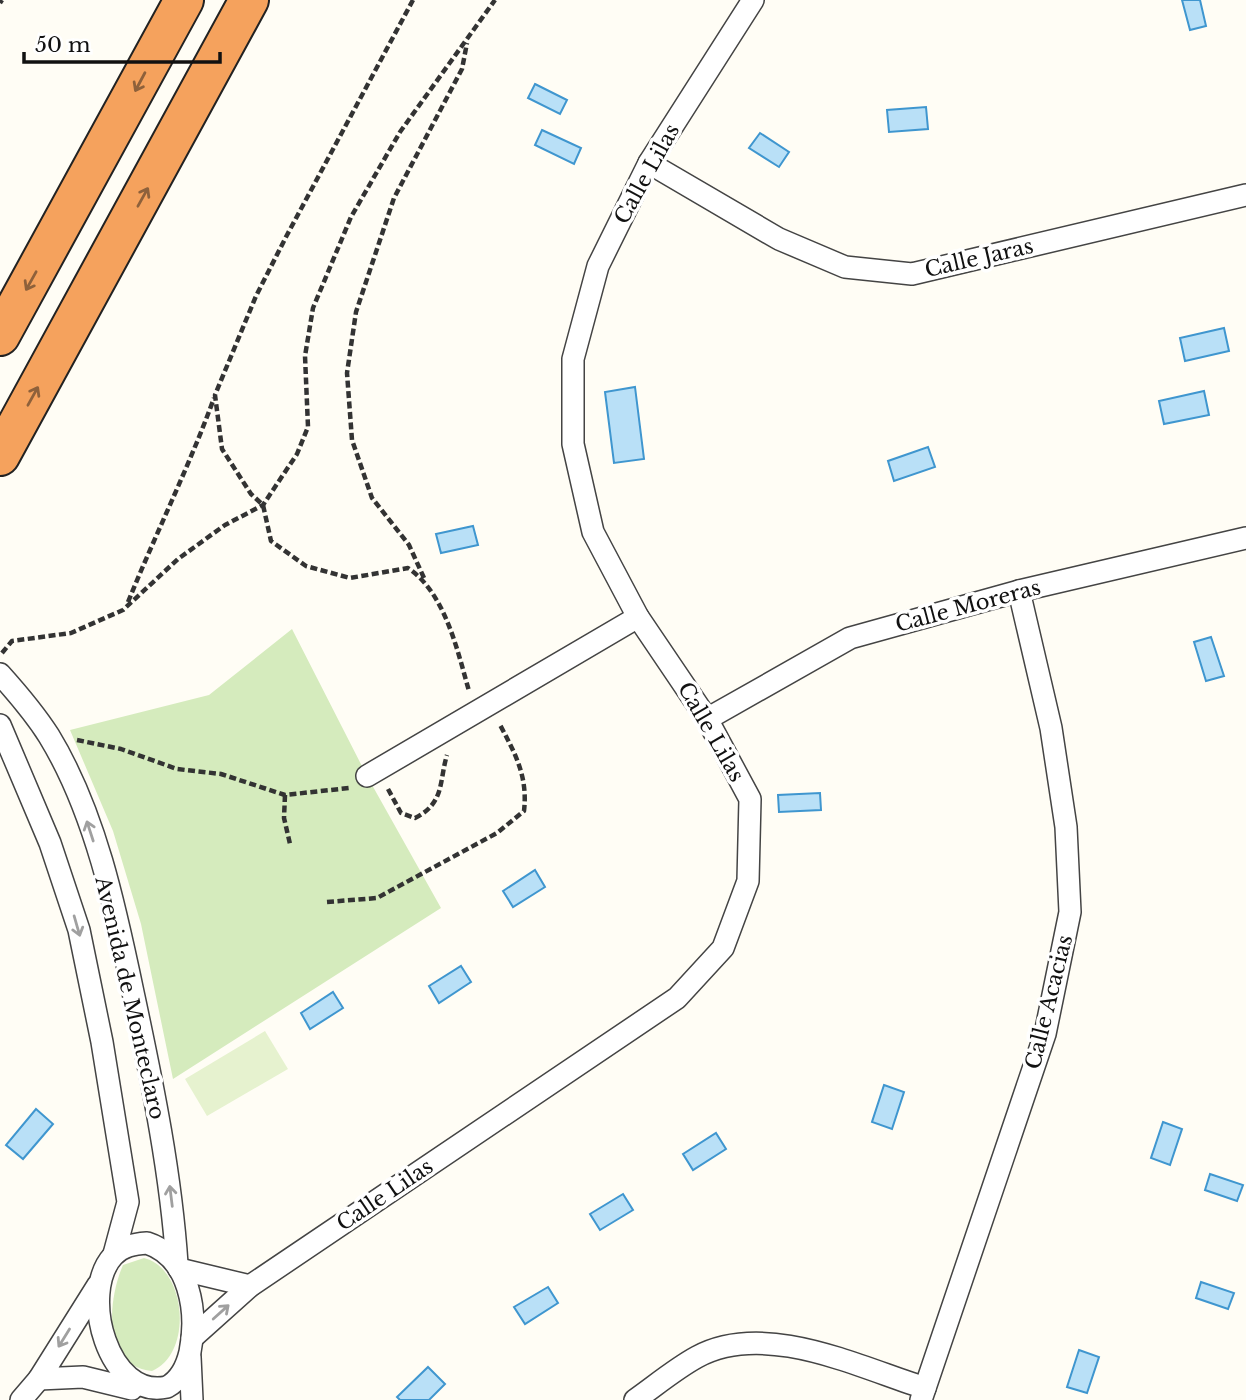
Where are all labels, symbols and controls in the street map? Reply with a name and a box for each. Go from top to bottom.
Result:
scale bar [24,21,220,65]
text: 50 m [35,32,91,58]
one-way arrow [133,71,146,92]
street label: Calle Lilas [609,119,685,229]
one-way arrow [136,188,150,208]
street label: Calle Jaras [922,233,1036,283]
one-way arrow [24,271,38,291]
one-way arrow [26,387,40,407]
street label: Calle Moreras [893,574,1043,638]
street label: Calle Lilas [672,678,750,786]
one-way arrow [83,820,96,842]
street label: Avenida de Monteclaro [89,873,171,1122]
one-way arrow [71,914,84,937]
street label: Calle Acacias [1020,932,1078,1072]
street label: Calle Lilas [332,1153,438,1237]
one-way arrow [165,1185,178,1208]
one-way arrow [212,1304,230,1320]
one-way arrow [57,1328,71,1348]

